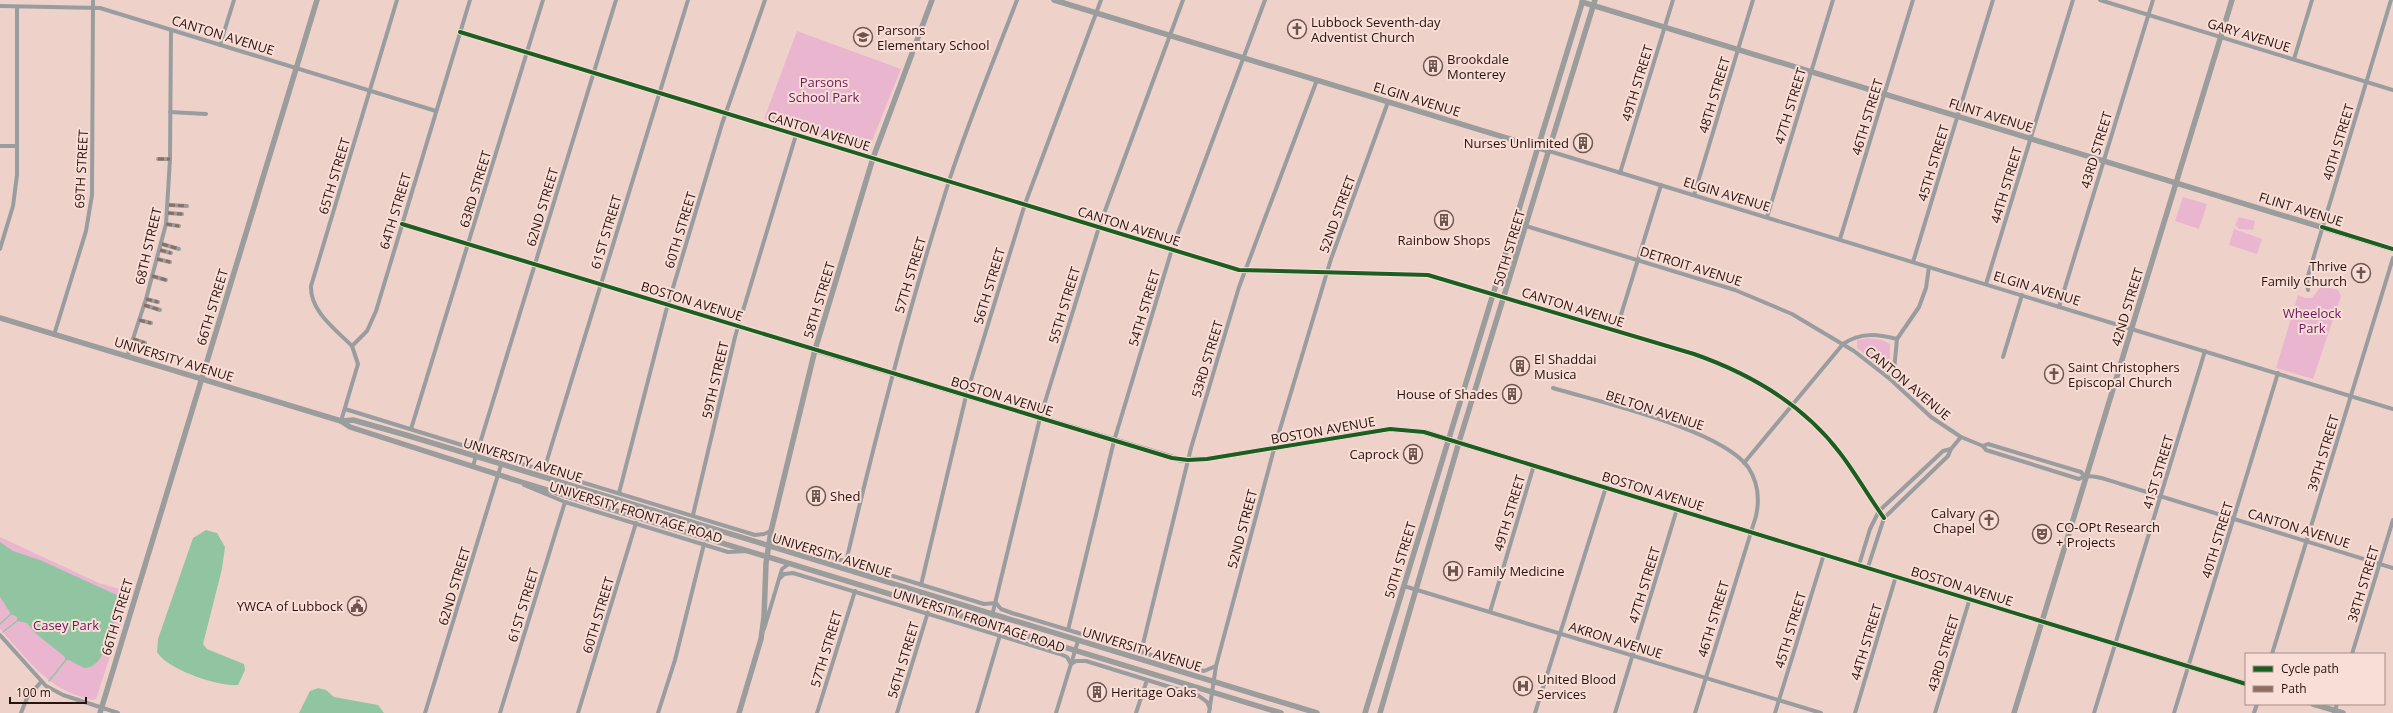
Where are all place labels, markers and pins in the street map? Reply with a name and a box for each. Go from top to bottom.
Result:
place label: Lubbock Seventh-day Adventist Church [1311,13,1441,46]
church icon: Lubbock Seventh-day Adventist Church [1286,18,1308,40]
place label: Parsons Elementary School [877,21,989,54]
school or university icon: Parsons Elementary School [852,26,874,48]
place label: Brookdale Monterey [1447,50,1509,83]
building icon: Brookdale Monterey [1422,55,1444,77]
building icon: Nurses Unlimited [1572,132,1594,154]
place label: Nurses Unlimited [1464,134,1569,152]
building icon: Rainbow Shops [1433,209,1455,231]
place label: Rainbow Shops [1398,231,1490,249]
place label: Thrive Family Church [2261,257,2347,290]
church icon: Thrive Family Church [2350,262,2372,284]
place label: El Shaddai Musica [1534,350,1597,383]
building icon: El Shaddai Musica [1509,355,1531,377]
place label: Saint Christophers Episcopal Church [2068,358,2180,391]
church icon: Saint Christophers Episcopal Church [2043,363,2065,385]
building icon: House of Shades [1501,383,1523,405]
place label: House of Shades [1396,385,1498,403]
building icon: Caprock [1402,443,1424,465]
place label: Caprock [1349,445,1399,463]
building icon: Shed [805,485,827,507]
place label: Shed [830,487,860,505]
place label: Calvary Chapel [1931,504,1975,537]
church icon: Calvary Chapel [1978,509,2000,531]
place label: CO-OPt Research + Projects [2056,518,2160,551]
theatre icon: CO-OPt Research + Projects [2031,523,2053,545]
hospital icon: Family Medicine [1442,560,1464,582]
place label: Family Medicine [1467,562,1564,580]
public building icon: YWCA of Lubbock [346,595,368,617]
place label: YWCA of Lubbock [237,597,343,615]
place label: United Blood Services [1537,670,1616,703]
hospital icon: United Blood Services [1512,675,1534,697]
building icon: Heritage Oaks [1086,681,1108,703]
place label: Heritage Oaks [1111,683,1196,701]

